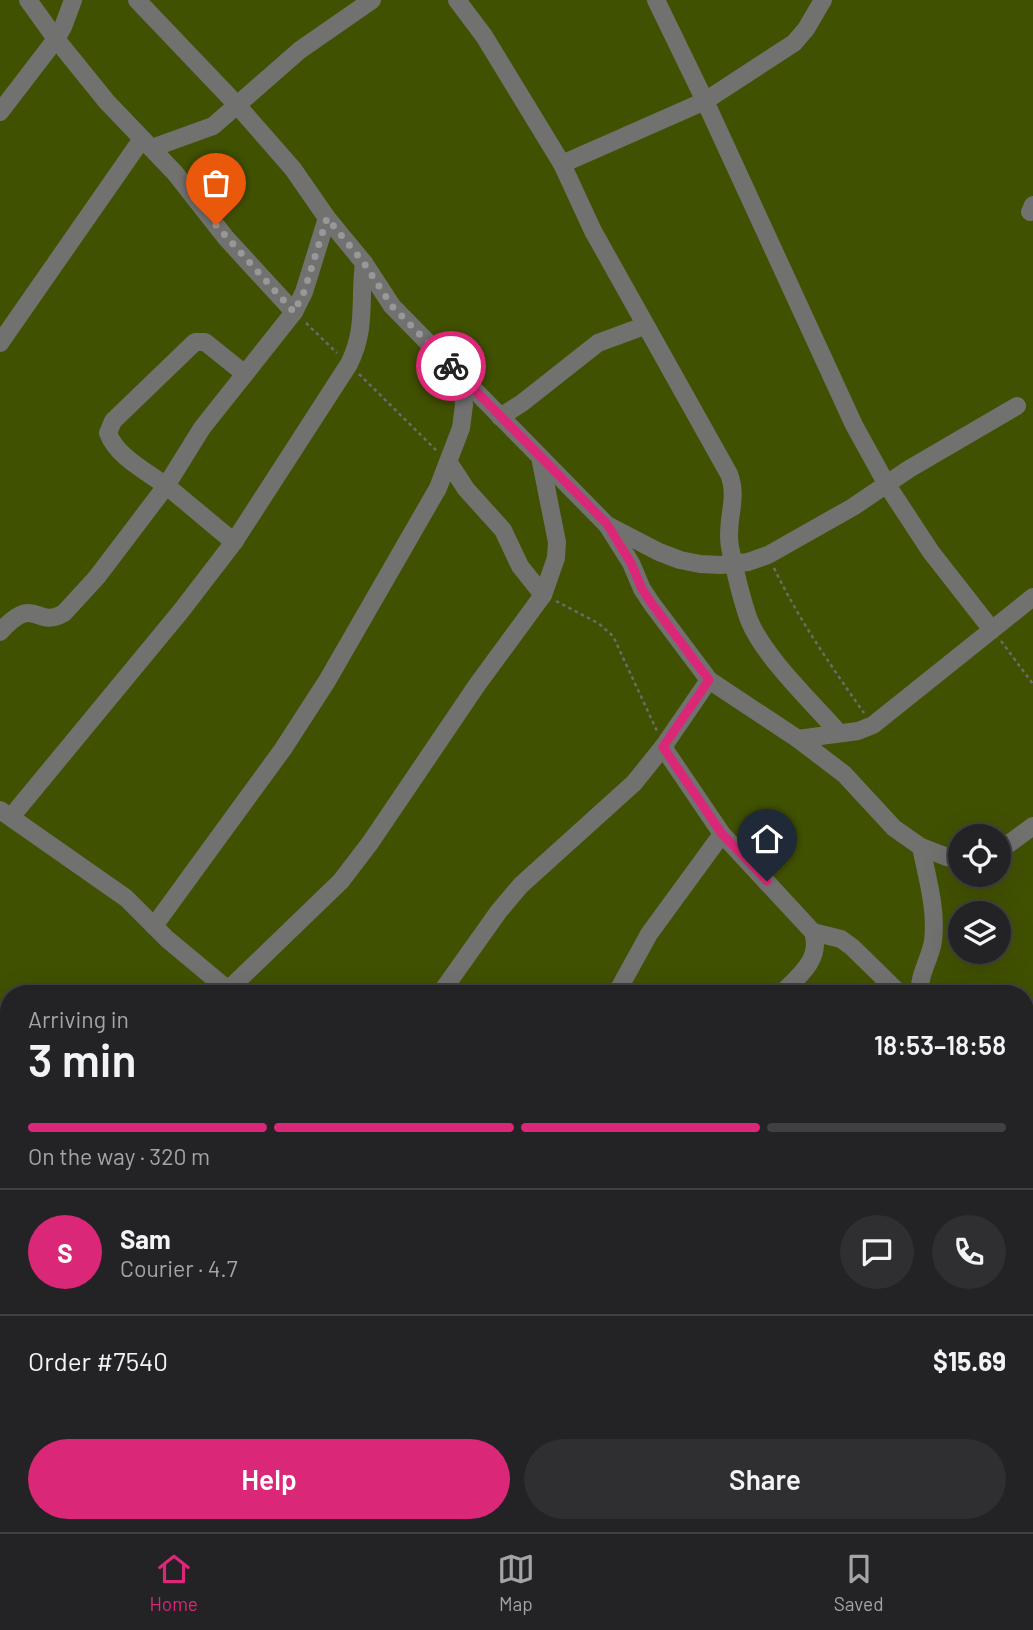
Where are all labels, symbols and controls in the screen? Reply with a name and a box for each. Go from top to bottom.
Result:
pin [186,153,246,225]
icon: bag [197,164,235,202]
courier [416,331,486,401]
icon: bike [432,347,470,385]
pin [737,809,797,881]
icon: home [748,820,786,858]
map controls [948,824,1011,964]
button: locate [948,824,1011,887]
button: layers [948,901,1011,964]
text: Arriving in [28,1005,129,1033]
text: 18:53–18:58 [874,1029,1006,1060]
text: 3 min [28,1031,137,1086]
text: On the way · 320 m [28,1142,210,1170]
button: chat [840,1215,914,1289]
button: phone [932,1215,1006,1289]
text: Sam [120,1223,171,1254]
text: S [57,1237,73,1268]
text: Courier · 4.7 [120,1254,238,1282]
text: Order #7540 [28,1345,168,1376]
text: $15.69 [933,1345,1006,1376]
button: Help [28,1439,510,1519]
button: Share [524,1439,1006,1519]
tab: Home [149,1550,198,1615]
tab: Map [497,1550,535,1615]
tab: Saved [834,1550,884,1615]

